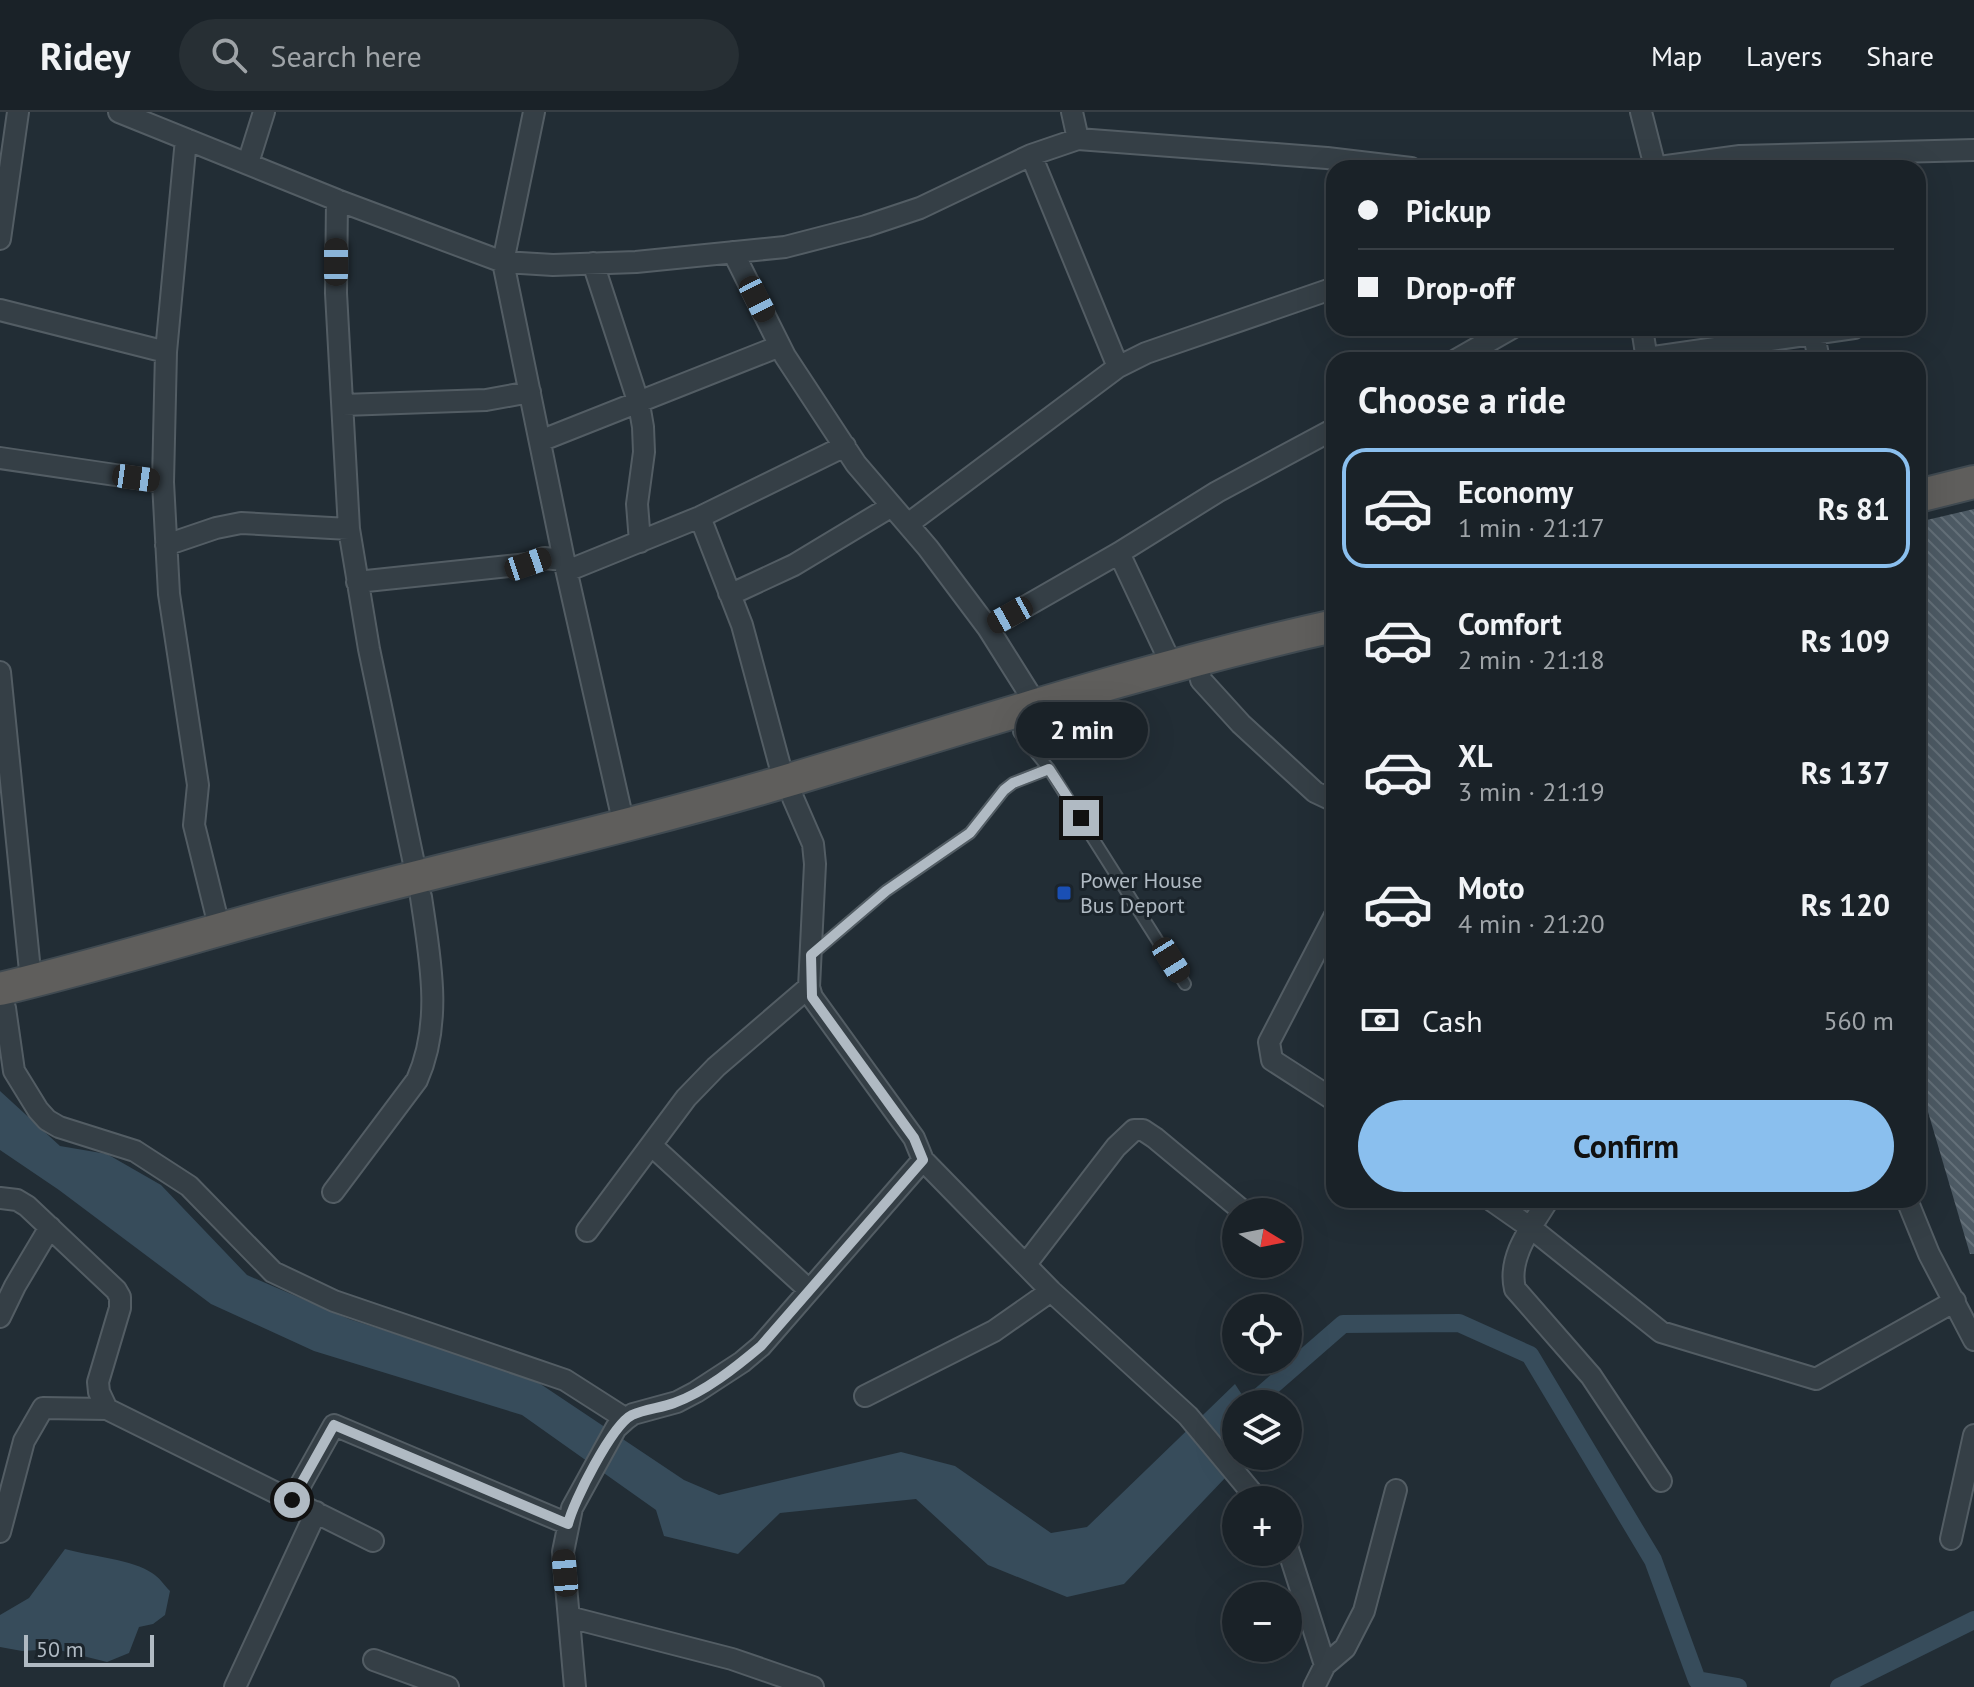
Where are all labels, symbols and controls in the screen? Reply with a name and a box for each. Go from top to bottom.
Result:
search box [179,19,739,91]
text: Ridey [40,31,131,80]
icon: search [207,33,251,77]
text: Search here [271,36,422,75]
text: Map [1651,37,1702,74]
text: Layers [1746,37,1822,74]
text: Share [1866,37,1934,74]
text: Pickup [1406,191,1491,230]
car [324,238,348,286]
text: Drop-off [1406,268,1514,307]
car [735,272,779,326]
text: Choose a ride [1358,376,1566,423]
car [111,463,161,493]
icon: car [1362,472,1434,544]
text: Economy [1458,472,1573,511]
text: Rs 81 [1818,489,1890,528]
text: 1 min · 21:17 [1458,511,1605,544]
car [501,545,555,583]
car [983,593,1037,637]
icon: car [1362,604,1434,676]
text: Comfort [1458,604,1561,643]
text: Rs 109 [1801,621,1890,660]
text: 2 min · 21:18 [1458,643,1605,676]
callout: 2 min [1015,702,1147,758]
text: 2 min [1050,713,1114,746]
icon: car [1362,736,1434,808]
text: XL [1458,736,1492,775]
text: Rs 137 [1801,753,1890,792]
text: 3 min · 21:19 [1458,775,1605,808]
route end [1063,800,1099,836]
place label: Power House Bus Deport [1080,866,1202,919]
icon: car [1362,868,1434,940]
text: Moto [1458,868,1525,907]
marker: Power House Bus Deport [1055,884,1073,902]
text: Rs 120 [1801,885,1890,924]
text: 4 min · 21:20 [1458,907,1605,940]
car [1148,933,1194,987]
icon: cash [1358,998,1402,1042]
text: Cash [1422,1001,1483,1040]
text: 560 m [1823,1004,1894,1037]
button: Confirm [1358,1100,1894,1192]
north arrow [1222,1198,1302,1278]
map controls [1222,1198,1302,1662]
button: locate [1222,1294,1302,1374]
button: layers [1222,1390,1302,1470]
route start [274,1482,310,1518]
button: + [1222,1486,1302,1566]
car [551,1548,579,1598]
button: − [1222,1582,1302,1662]
scale bar [24,1631,154,1667]
text: 50 m [36,1635,84,1663]

